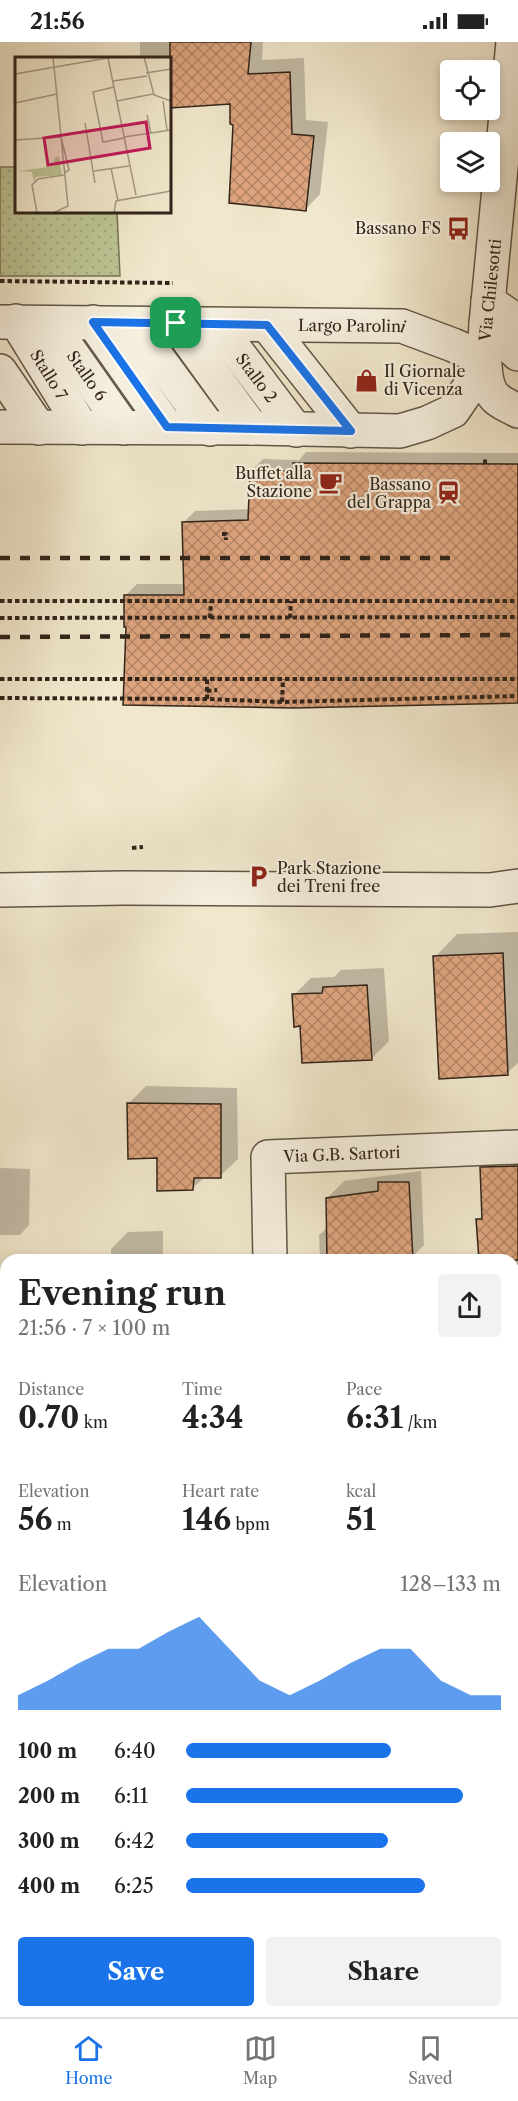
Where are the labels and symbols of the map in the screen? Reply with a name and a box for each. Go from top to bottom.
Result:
inset map [15,57,171,213]
bus stop icon: Bassano FS [446,215,472,241]
place label: Bassano FS [355,218,441,238]
street label: Via Chilesotti [475,238,505,343]
pin [150,297,201,348]
street label: Largo Parolini [298,315,409,337]
street label: Stallo 7 [26,346,72,403]
street label: Stallo 6 [63,347,112,405]
street label: Stallo 2 [232,349,282,406]
place label: Il Giornale di Vicenza [384,361,466,399]
shop icon: Il Giornale di Vicenza [353,367,379,393]
place label: Buffet alla Stazione [235,463,313,501]
cafe icon: Buffet alla Stazione [317,469,343,495]
place label: Bassano del Grappa [347,474,432,512]
station icon: Bassano del Grappa [436,480,462,506]
place label: Park Stazione dei Treni free [277,858,381,896]
parking icon: Park Stazione dei Treni free [246,864,272,890]
street label: Via G.B. Sartori [282,1142,401,1166]

